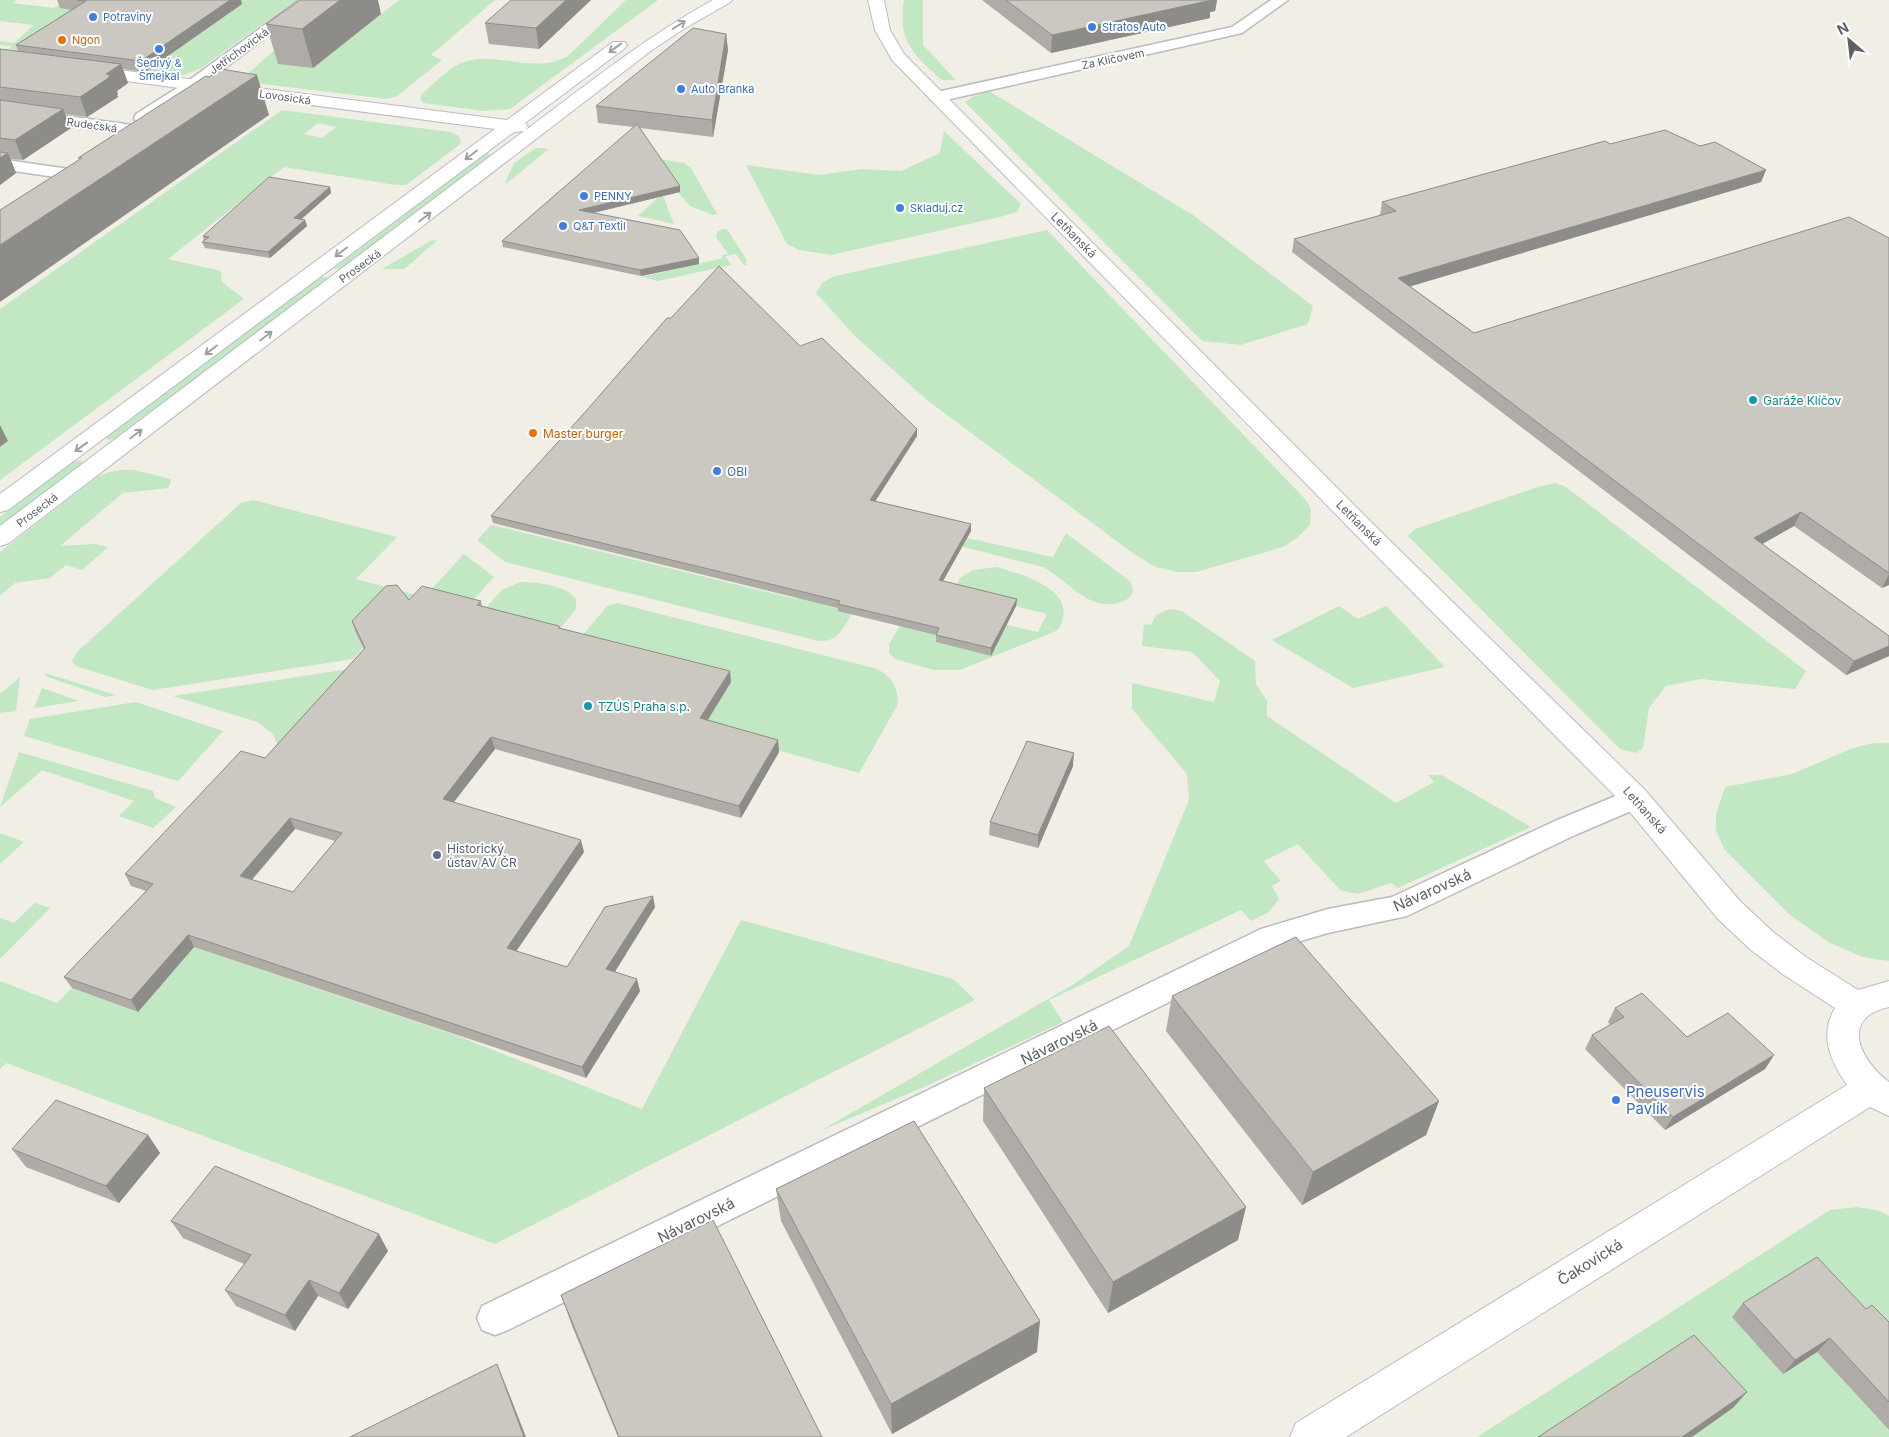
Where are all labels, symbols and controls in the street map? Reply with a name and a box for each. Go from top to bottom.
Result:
place label: Potraviny [103,10,152,24]
marker: Potraviny [87,11,99,23]
north arrow [1824,15,1874,65]
text: N [1834,18,1851,38]
one-way arrow [672,20,686,30]
place label: Stratos Auto [1102,20,1167,34]
marker: Stratos Auto [1086,21,1098,33]
street label: Jetřichovická [207,25,271,77]
place label: Ngon [72,33,100,47]
marker: Ngon [56,34,68,46]
one-way arrow [609,42,623,53]
marker: Šedivý & Šmejkal [153,43,165,55]
street label: Za Klíčovem [1080,46,1146,72]
place label: Šedivý & Šmejkal [136,56,182,83]
place label: Auto Branka [691,82,755,96]
marker: Auto Branka [675,83,687,95]
street label: Lovosická [258,86,312,108]
street label: Rudečská [66,115,118,135]
one-way arrow [464,150,478,160]
place label: PENNY [594,189,632,203]
marker: PENNY [578,190,590,202]
place label: Skladuj.cz [910,201,963,215]
marker: Skladuj.cz [894,202,906,214]
street label: Letňanská [1048,209,1100,261]
one-way arrow [418,211,431,222]
place label: Q&T Textil [573,219,626,233]
marker: Q&T Textil [557,220,569,232]
street label: Prosecká [336,246,384,286]
one-way arrow [335,247,348,258]
one-way arrow [259,331,273,341]
one-way arrow [205,344,218,355]
place label: Garáže Klíčov [1763,393,1841,408]
marker: Garáže Klíčov [1747,394,1759,406]
place label: Master burger [543,426,624,441]
marker: Master burger [527,427,539,439]
one-way arrow [129,429,143,439]
one-way arrow [74,442,88,452]
place label: OBI [727,464,747,479]
marker: OBI [711,465,723,477]
street label: Prosecká [14,490,60,530]
street label: Letňanská [1333,497,1385,549]
place label: TZÚS Praha s.p. [598,699,690,714]
marker: TZÚS Praha s.p. [582,700,594,712]
street label: Letňanská [1620,783,1670,837]
place label: Historický ústav AV ČR [447,841,517,870]
marker: Historický ústav AV ČR [431,849,443,861]
street label: Návarovská [1390,864,1474,916]
street label: Návarovská [1017,1015,1101,1069]
place label: Pneuservis Pavlík [1626,1082,1705,1118]
marker: Pneuservis Pavlík [1610,1094,1622,1106]
street label: Návarovská [654,1193,738,1247]
street label: Čakovická [1554,1235,1626,1289]

